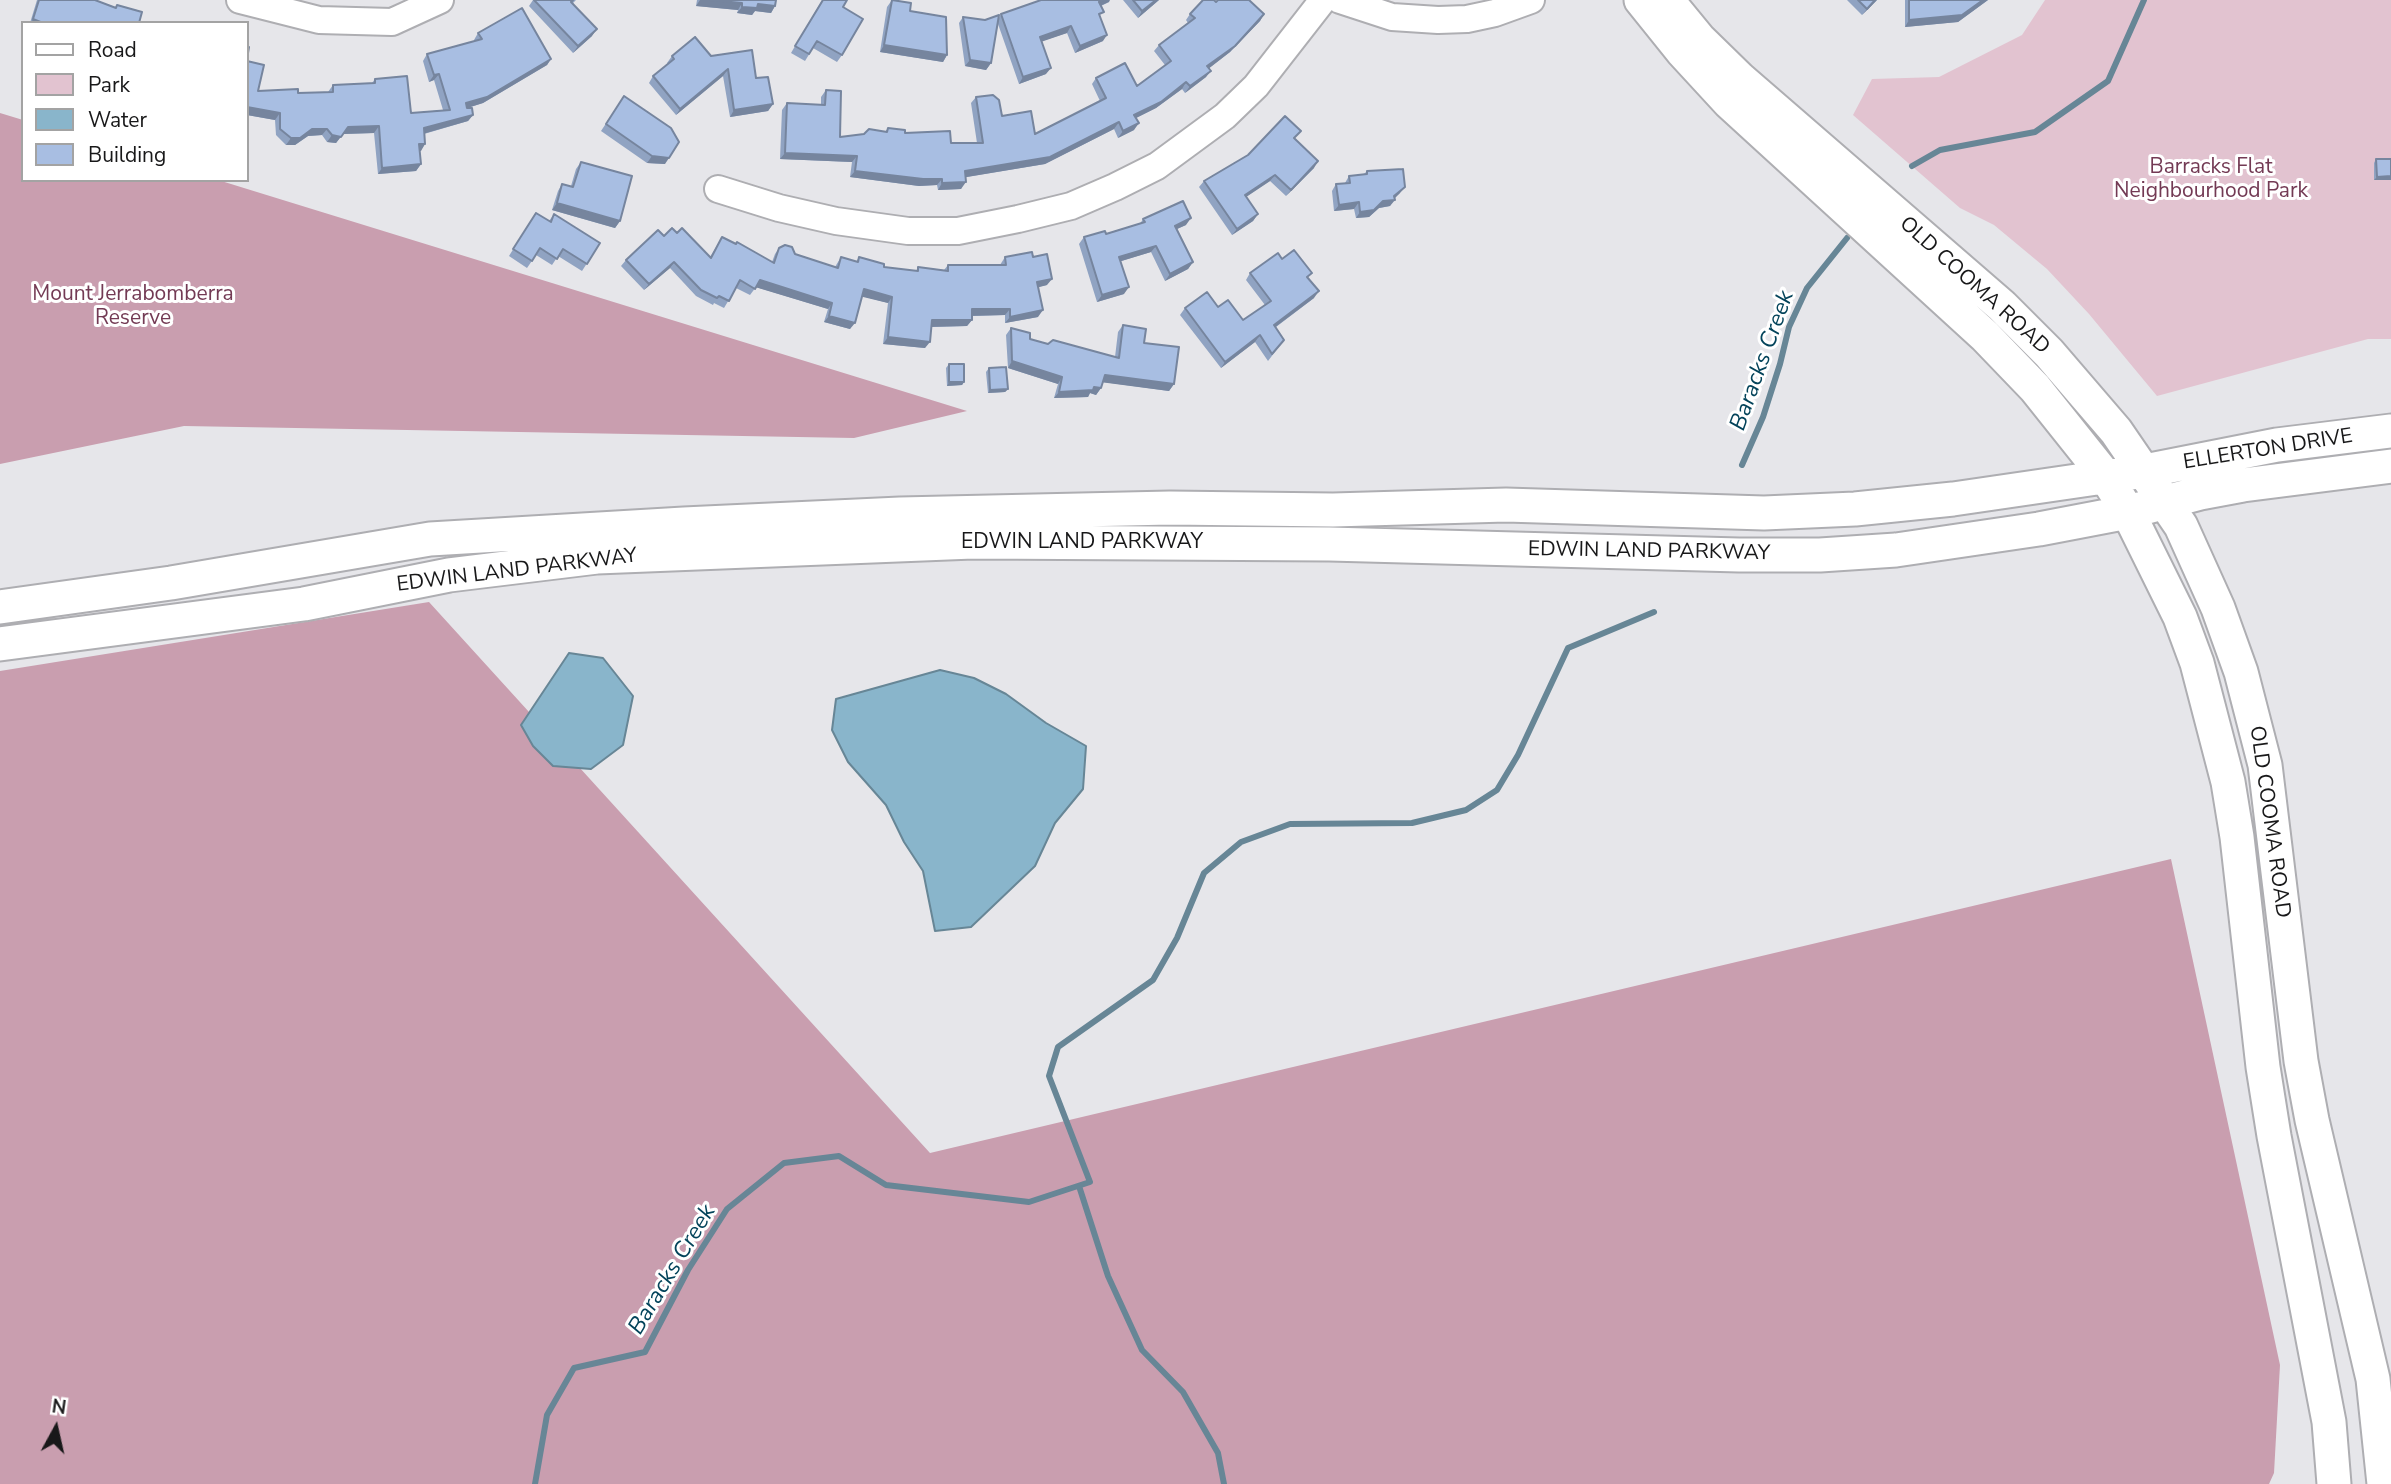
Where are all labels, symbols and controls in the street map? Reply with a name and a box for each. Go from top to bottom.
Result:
legend [21,21,248,182]
text: Road [88,36,137,64]
text: Park [88,71,130,99]
text: Water [88,106,147,134]
text: Building [88,141,166,169]
park label: Barracks Flat Neighbourhood Park [2114,155,2308,205]
street label: OLD COOMA ROAD [1894,212,2054,360]
park label: Mount Jerrabomberra Reserve [32,282,234,332]
water label: Baracks Creek [1725,287,1801,435]
street label: ELLERTON DRIVE [2181,424,2355,476]
street label: EDWIN LAND PARKWAY [961,530,1203,556]
street label: EDWIN LAND PARKWAY [1528,537,1770,567]
street label: EDWIN LAND PARKWAY [395,544,639,598]
street label: OLD COOMA ROAD [2243,724,2295,920]
water label: Baracks Creek [623,1200,723,1340]
north arrow [21,1393,91,1463]
text: N [50,1393,68,1421]

